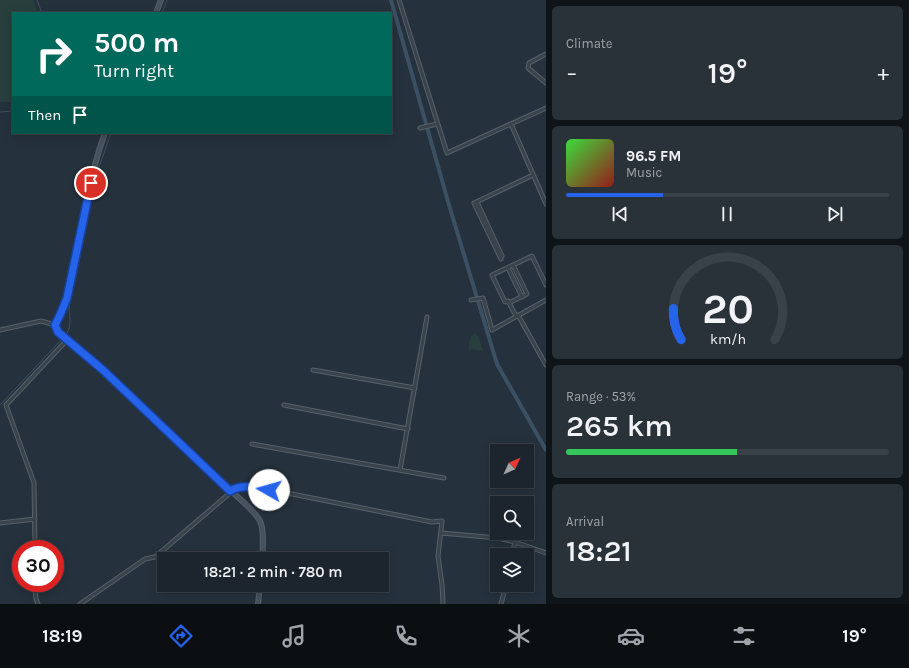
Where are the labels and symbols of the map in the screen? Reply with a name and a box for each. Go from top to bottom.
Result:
pin [74,166,108,200]
north arrow [490,444,534,488]
position arrow [248,469,290,511]
speed limit sign: 30 [12,540,64,592]

